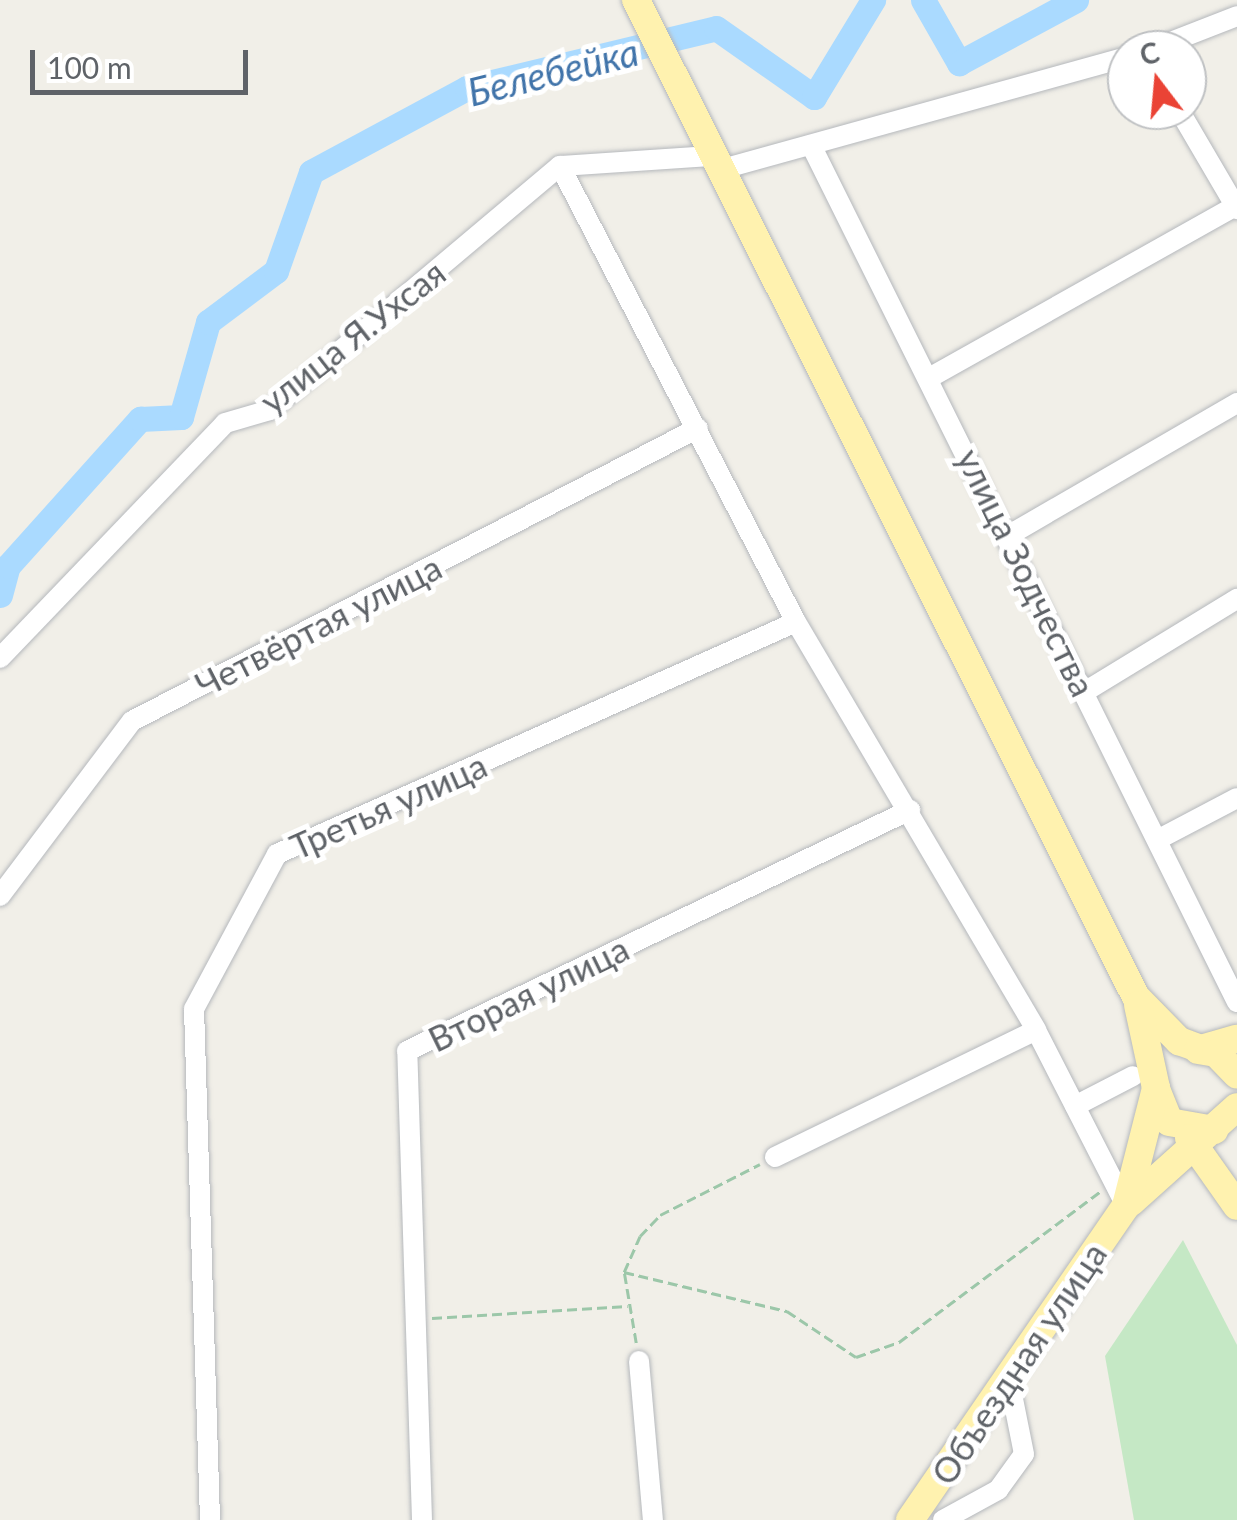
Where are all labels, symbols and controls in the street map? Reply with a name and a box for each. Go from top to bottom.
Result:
water label: Белебейка [463,29,643,115]
scale bar [35,30,252,92]
north arrow [1107,30,1207,130]
text: С [1136,34,1163,72]
text: 100 m [47,49,132,85]
street label: улица Я.Ухсая [251,251,453,421]
street label: улица Зодчества [949,441,1105,703]
street label: Четвёртая улица [188,545,448,705]
street label: Третья улица [283,743,493,867]
street label: Вторая улица [421,926,635,1060]
street label: Объездная улица [922,1234,1114,1492]

